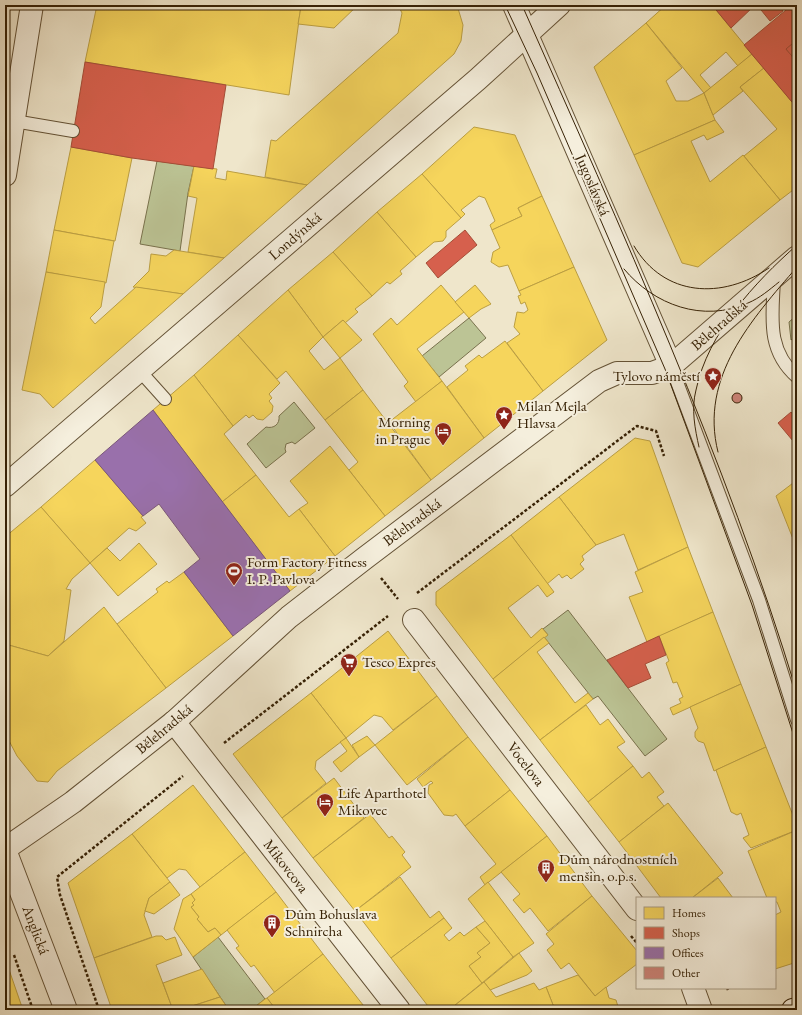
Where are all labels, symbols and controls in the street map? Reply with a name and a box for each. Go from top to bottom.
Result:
street label: Jugoslávská [571,149,615,219]
street label: Londýnská [264,207,325,264]
street label: Bělehradská [687,295,751,354]
place label: Tylovo náměstí [613,366,700,385]
place icon: Tylovo náměstí [703,366,723,391]
place label: Milan Mejla Hlavsa [517,396,587,432]
place icon: Milan Mejla Hlavsa [494,405,514,430]
place label: Morning in Prague [376,412,430,448]
hotel icon: Morning in Prague [433,421,453,446]
street label: Bělehradská [379,493,445,550]
place label: Form Factory Fitness I. P. Pavlova [247,552,367,588]
sports icon: Form Factory Fitness I. P. Pavlova [224,561,244,586]
supermarket icon: Tesco Expres [339,652,359,677]
place label: Tesco Expres [362,652,436,671]
street label: Bělehradská [131,699,196,758]
street label: Vocelova [503,738,550,790]
place label: Life Aparthotel Mikovec [338,783,427,819]
hotel icon: Life Aparthotel Mikovec [315,792,335,817]
street label: Mikovcova [260,835,313,896]
place label: Dům národnostních menšin, o.p.s. [559,849,677,885]
building icon: Dům národnostních menšin, o.p.s. [536,858,556,883]
legend [636,897,776,989]
street label: Anglická [18,902,55,957]
place label: Dům Bohuslava Schnircha [285,904,377,940]
text: Homes [672,905,706,921]
building icon: Dům Bohuslava Schnircha [262,913,282,938]
text: Shops [672,925,700,941]
text: Offices [672,945,704,961]
text: Other [672,965,700,981]

